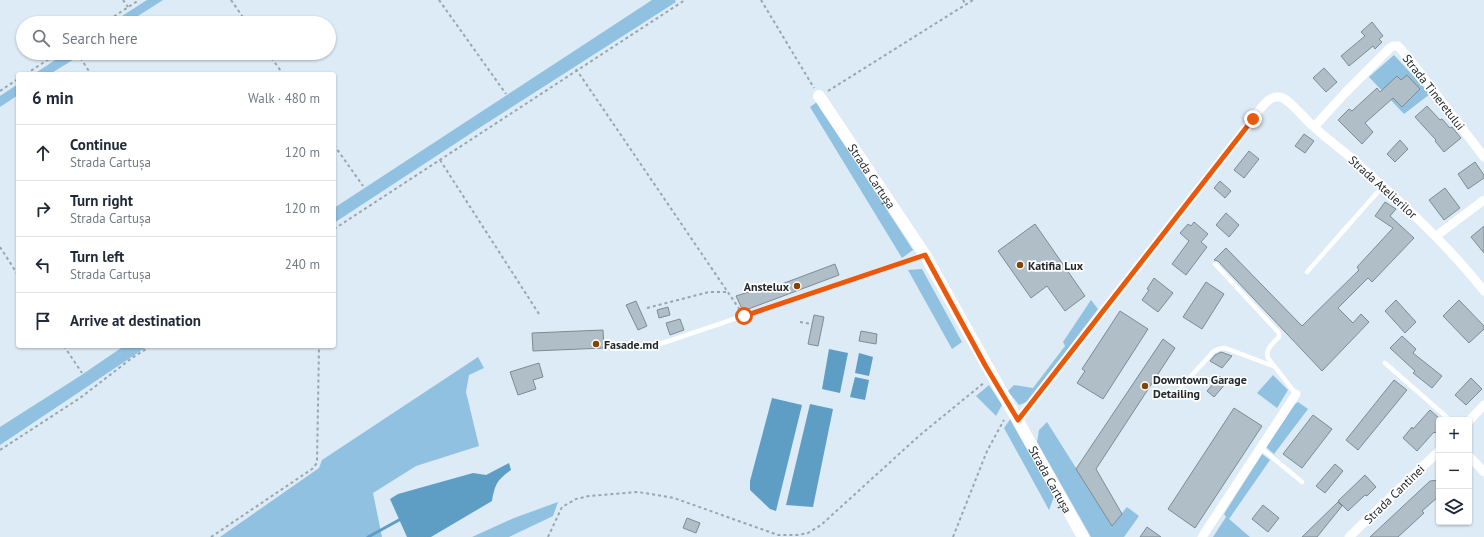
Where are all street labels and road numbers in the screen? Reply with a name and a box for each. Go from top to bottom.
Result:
street label: Strada Tineretului [1400,51,1468,133]
street label: Strada Cartușa [845,141,899,211]
street label: Strada Atelierilor [1346,152,1420,222]
street label: Strada Cartușa [1026,443,1075,515]
street label: Strada Cantinei [1361,461,1427,527]

